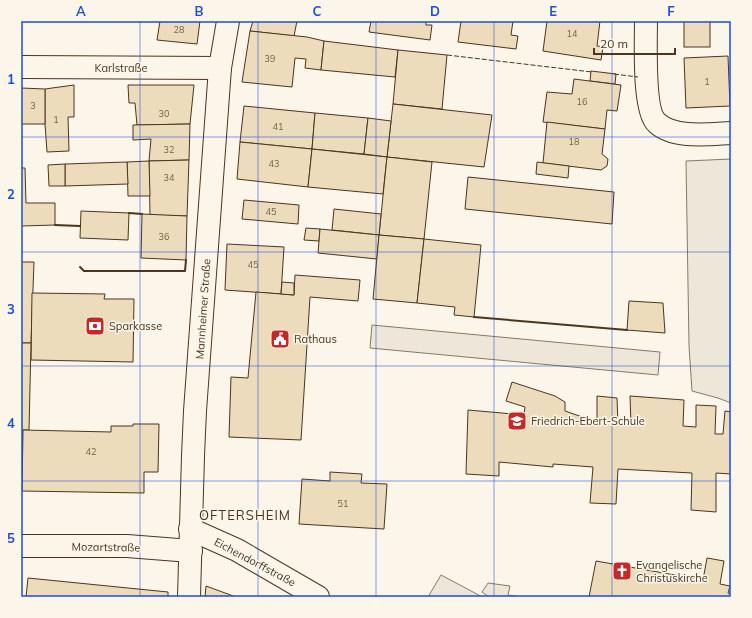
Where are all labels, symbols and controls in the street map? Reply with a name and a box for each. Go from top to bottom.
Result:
text: A [76,3,86,19]
text: B [195,3,204,19]
text: C [313,3,322,19]
text: D [430,3,440,19]
text: E [549,3,557,19]
text: F [667,3,675,19]
house number: 28 [174,24,184,35]
house number: 14 [567,28,578,39]
scale bar [594,30,675,56]
text: 20 m [600,36,628,51]
house number: 39 [265,53,275,64]
street label: Karlstraße [95,61,147,75]
text: 1 [7,71,15,87]
house number: 1 [704,76,710,87]
house number: 16 [577,96,587,107]
house number: 3 [30,100,36,111]
house number: 30 [159,108,169,119]
house number: 1 [53,114,59,125]
house number: 41 [273,121,283,132]
house number: 18 [569,136,579,147]
house number: 32 [164,144,174,155]
house number: 43 [269,158,279,169]
house number: 34 [164,172,175,183]
text: 2 [7,186,15,202]
house number: 45 [266,206,277,217]
house number: 36 [159,231,169,242]
street label: Mannheimer Straße [193,258,213,360]
house number: 45 [248,259,259,270]
text: 3 [7,301,15,317]
bank icon: Sparkasse [84,315,106,337]
place label: Sparkasse [109,319,162,333]
public building icon: Rathaus [269,328,291,350]
place label: Rathaus [294,332,337,346]
school or university icon: Friedrich-Ebert-Schule [506,410,528,432]
place label: Friedrich-Ebert-Schule [531,414,645,428]
text: 4 [7,415,15,431]
house number: 42 [86,446,96,457]
house number: 51 [338,498,348,509]
district label: OFTERSHEIM [199,507,291,523]
text: 5 [7,530,15,546]
street label: Eichendorffstraße [212,535,298,589]
street label: Mozartstraße [71,539,141,555]
place label: Evangelische Christuskirche [636,558,708,585]
church icon: Evangelische Christuskirche [611,560,633,582]

